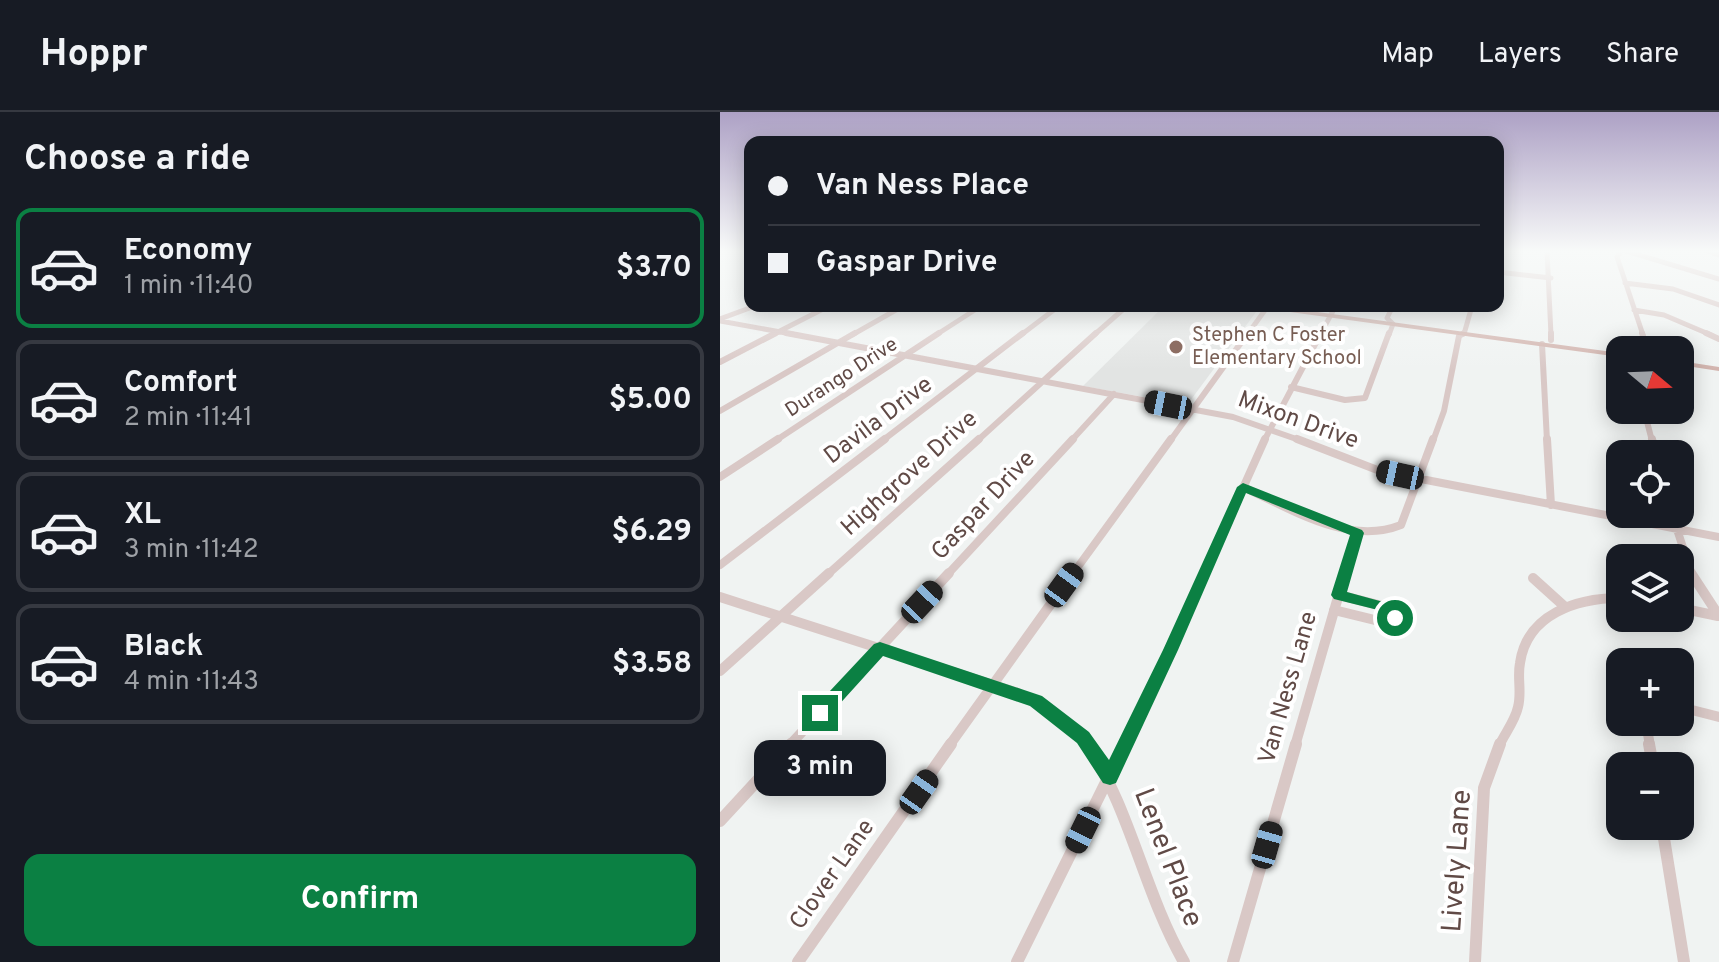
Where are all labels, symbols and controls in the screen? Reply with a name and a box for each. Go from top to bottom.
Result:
text: Hoppr [40,31,148,80]
text: Map [1381,37,1434,73]
text: Layers [1478,37,1562,73]
text: Share [1606,37,1679,73]
text: Choose a ride [24,137,250,183]
text: Van Ness Place [816,168,1029,205]
icon: car [28,232,100,304]
text: Economy [124,233,252,270]
text: Gaspar Drive [816,245,998,282]
text: $3.70 [616,250,692,287]
text: 1 min · 11:40 [124,270,253,303]
place label: Stephen C Foster Elementary School [1192,323,1362,372]
street label: Durango Drive [781,332,903,424]
north arrow [1606,336,1694,424]
map controls [1606,336,1694,840]
marker: Stephen C Foster Elementary School [1167,338,1185,356]
icon: car [28,364,100,436]
text: Comfort [124,365,237,402]
street label: Davila Drive [819,370,939,472]
text: $5.00 [609,382,692,419]
street label: Mixon Drive [1233,385,1363,457]
car [1142,389,1194,421]
text: 2 min · 11:41 [124,402,253,435]
street label: Highgrove Drive [835,405,985,543]
button: locate [1606,440,1694,528]
street label: Gaspar Drive [926,445,1042,567]
car [1374,458,1426,492]
icon: car [28,496,100,568]
text: XL [124,497,161,534]
text: $6.29 [611,514,692,551]
text: 3 min · 11:42 [124,534,259,567]
button: layers [1606,544,1694,632]
car [1040,559,1088,611]
car [897,576,947,628]
route start [1377,600,1413,636]
street label: Van Ness Lane [1253,608,1325,768]
icon: car [28,628,100,700]
text: Black [124,629,203,666]
text: $3.58 [612,646,692,683]
button: + [1606,648,1694,736]
text: 4 min · 11:43 [124,666,259,699]
route end [802,695,838,731]
callout: 3 min [754,741,886,797]
text: 3 min [786,751,854,784]
button: − [1606,752,1694,840]
car [895,765,943,819]
street label: Lenel Place [1124,784,1210,932]
street label: Lively Lane [1435,789,1481,933]
car [1062,803,1104,857]
street label: Clover Lane [784,814,882,936]
car [1249,819,1285,871]
button: Confirm [24,854,696,946]

